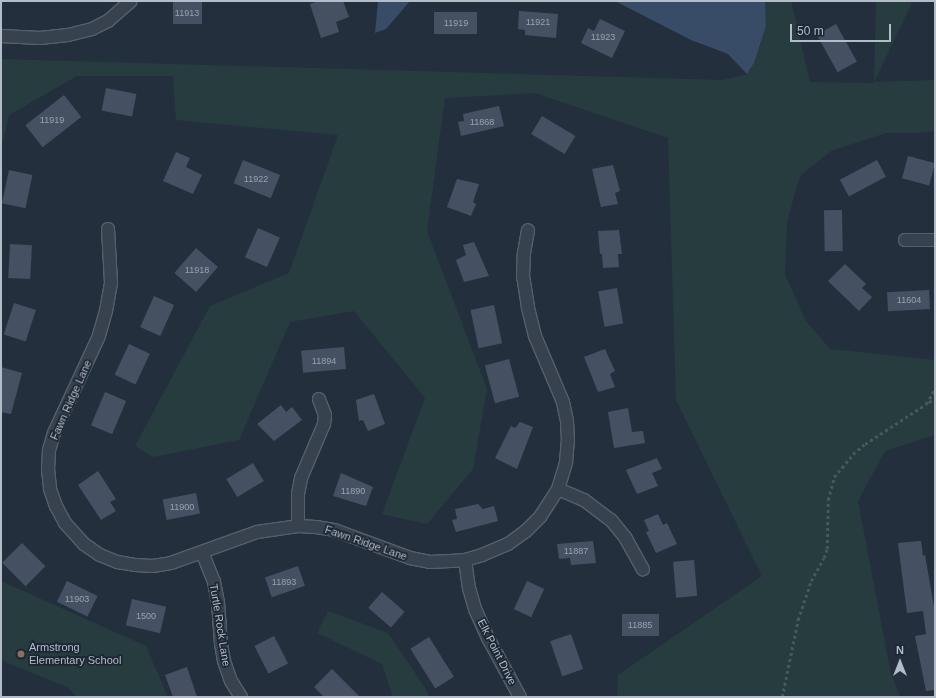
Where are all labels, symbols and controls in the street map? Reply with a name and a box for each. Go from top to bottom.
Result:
house number: 11913 [175,8,199,18]
scale bar [792,16,893,42]
house number: 11921 [526,17,550,27]
house number: 11919 [444,18,468,28]
text: 50 m [797,24,824,38]
house number: 11923 [591,32,615,42]
house number: 11919 [40,115,64,125]
house number: 11868 [470,117,494,127]
house number: 11922 [244,174,268,184]
house number: 11918 [185,265,209,275]
house number: 11604 [897,295,921,305]
house number: 11894 [312,356,336,366]
street label: Fawn Ridge Lane [47,358,95,442]
house number: 11890 [341,486,365,496]
house number: 11900 [170,502,194,512]
street label: Fawn Ridge Lane [323,523,409,563]
house number: 11887 [564,546,588,556]
house number: 11893 [272,577,296,587]
street label: Turtle Rock Lane [207,583,233,667]
house number: 11903 [65,594,89,604]
house number: 1500 [136,611,156,621]
street label: Elk Point Drive [475,617,519,687]
house number: 11885 [628,620,652,630]
place label: Armstrong Elementary School [29,641,121,667]
north arrow [880,642,920,682]
text: N [896,644,904,656]
marker: Armstrong Elementary School [16,649,26,659]

